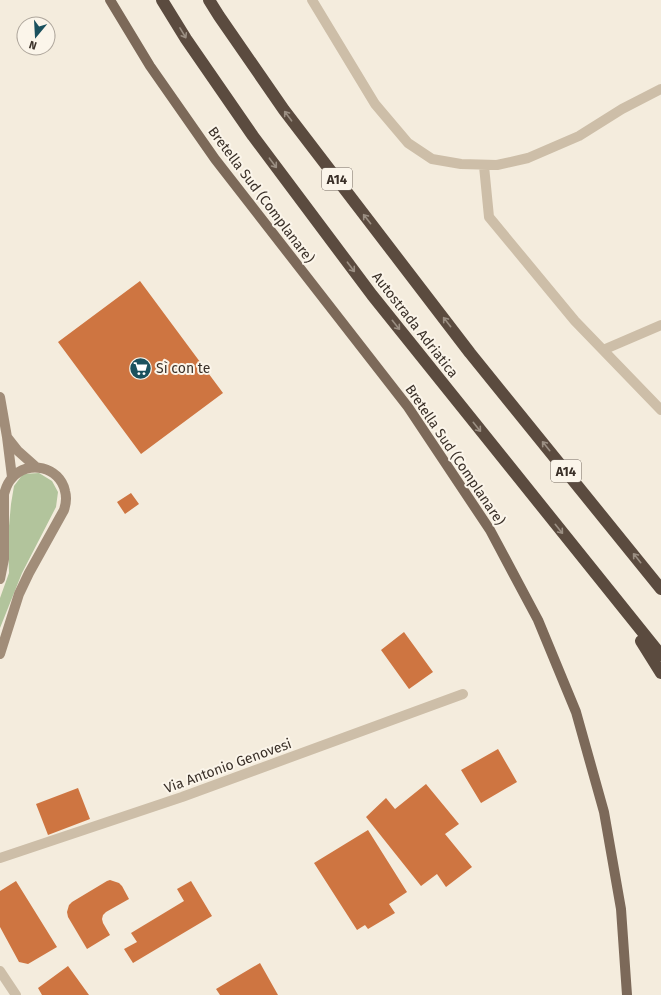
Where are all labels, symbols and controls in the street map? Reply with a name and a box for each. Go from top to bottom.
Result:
north arrow [16,16,56,56]
one-way arrow [179,27,187,39]
text: N [28,38,39,52]
one-way arrow [284,110,292,121]
street label: Bretella Sud (Complanare) [204,124,318,266]
one-way arrow [269,157,277,168]
road number: A14 [322,168,352,190]
one-way arrow [363,213,372,224]
one-way arrow [347,261,355,272]
street label: Autostrada Adriatica [368,269,462,381]
one-way arrow [442,316,451,327]
one-way arrow [392,320,401,331]
supermarket icon: Sì con te [127,355,153,381]
place label: Sì con te [156,360,210,377]
street label: Bretella Sud (Complanare) [402,381,508,529]
one-way arrow [473,422,482,432]
one-way arrow [542,441,551,452]
road number: A14 [551,460,581,482]
one-way arrow [554,523,563,534]
one-way arrow [632,553,641,564]
street label: Via Antonio Genovesi [162,735,294,797]

